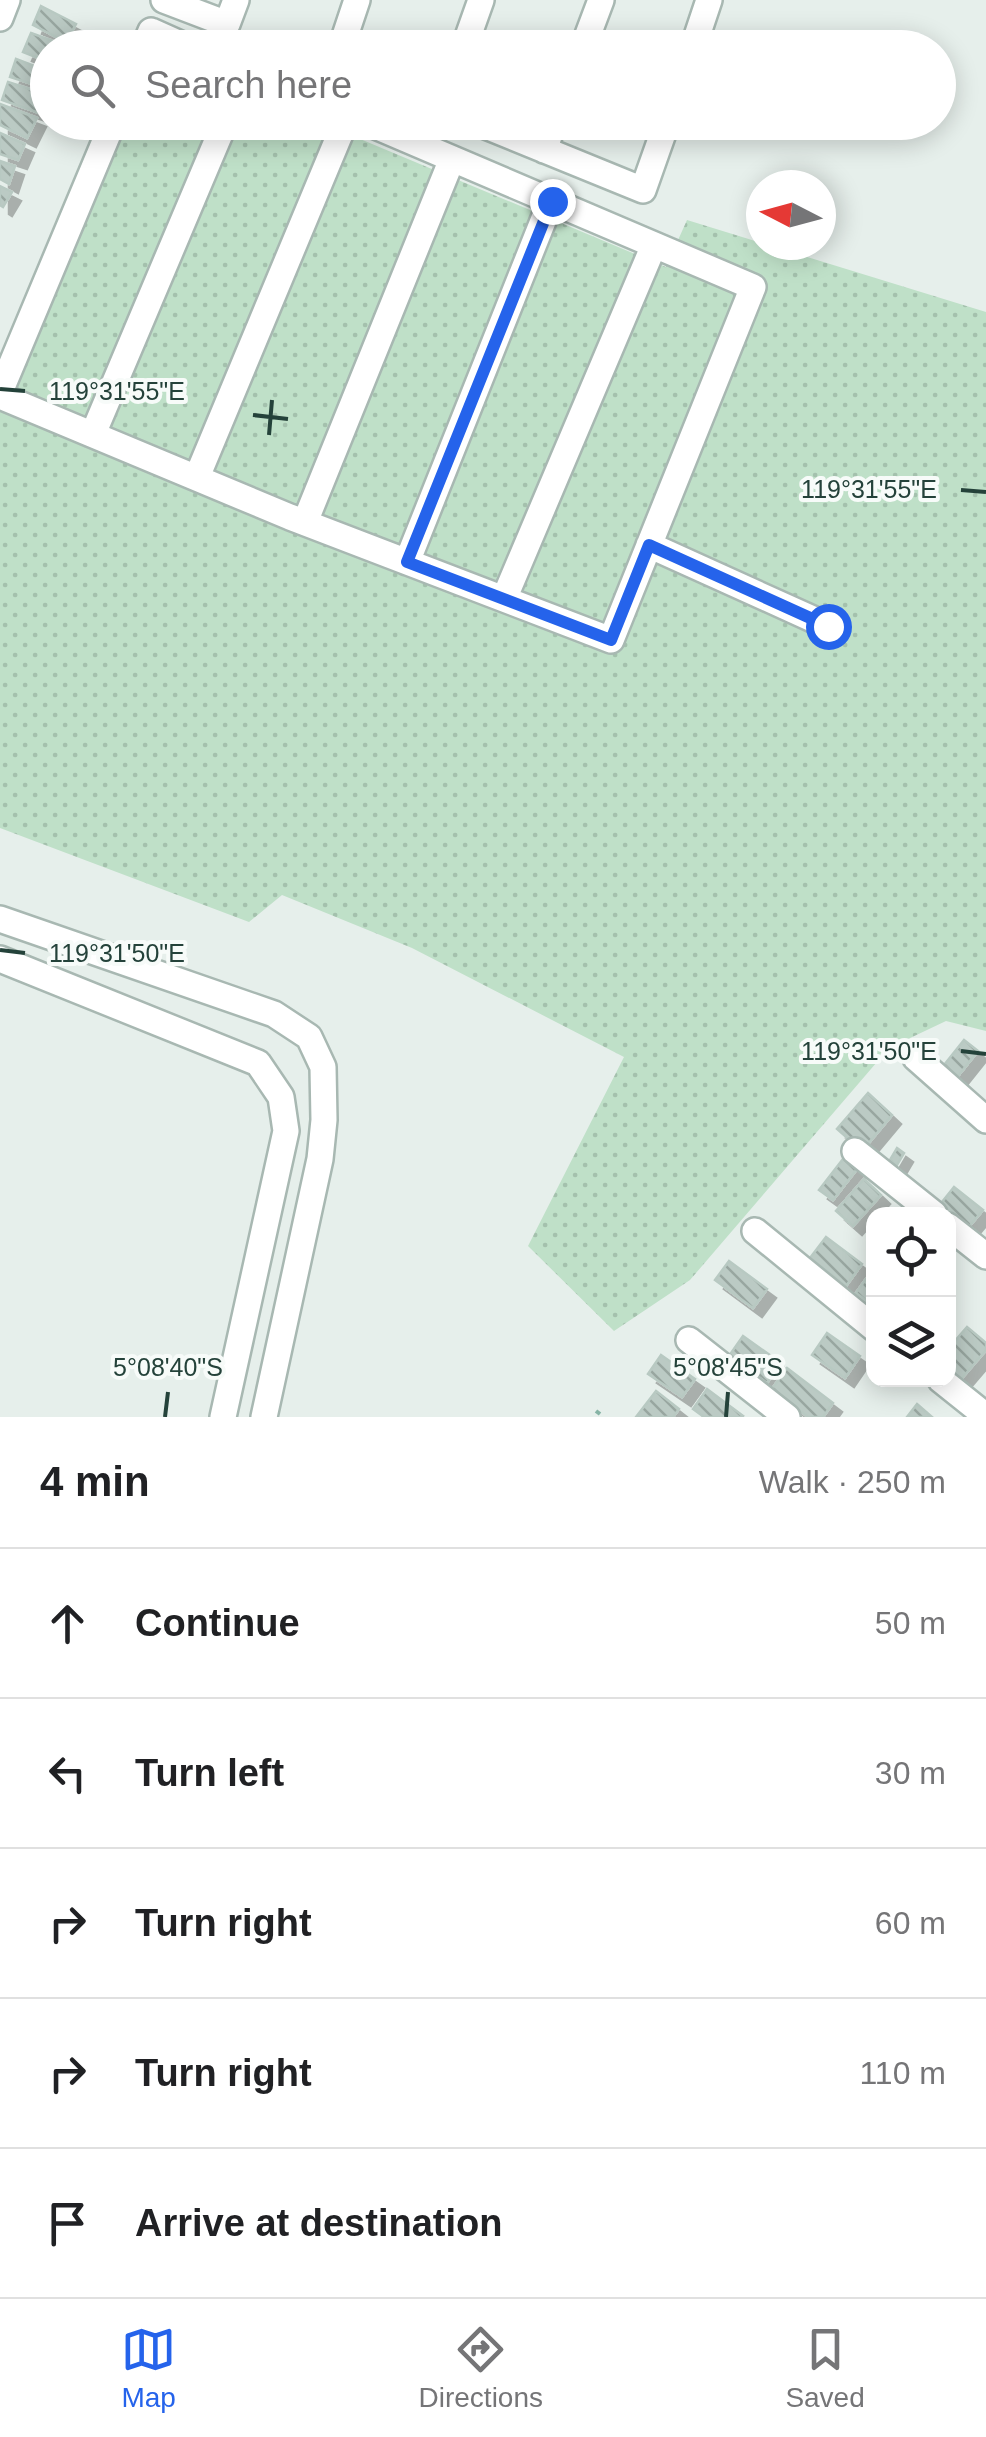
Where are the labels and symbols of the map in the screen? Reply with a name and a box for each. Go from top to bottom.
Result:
north arrow [746,170,836,260]
route end [530,179,576,225]
text: 119°31'55"E [49,377,185,405]
text: 119°31'55"E [801,475,937,503]
route start [806,604,852,650]
text: 119°31'50"E [49,939,185,967]
text: 119°31'50"E [801,1037,937,1065]
text: 5°08'40"S [113,1353,223,1381]
text: 5°08'45"S [673,1353,783,1381]

